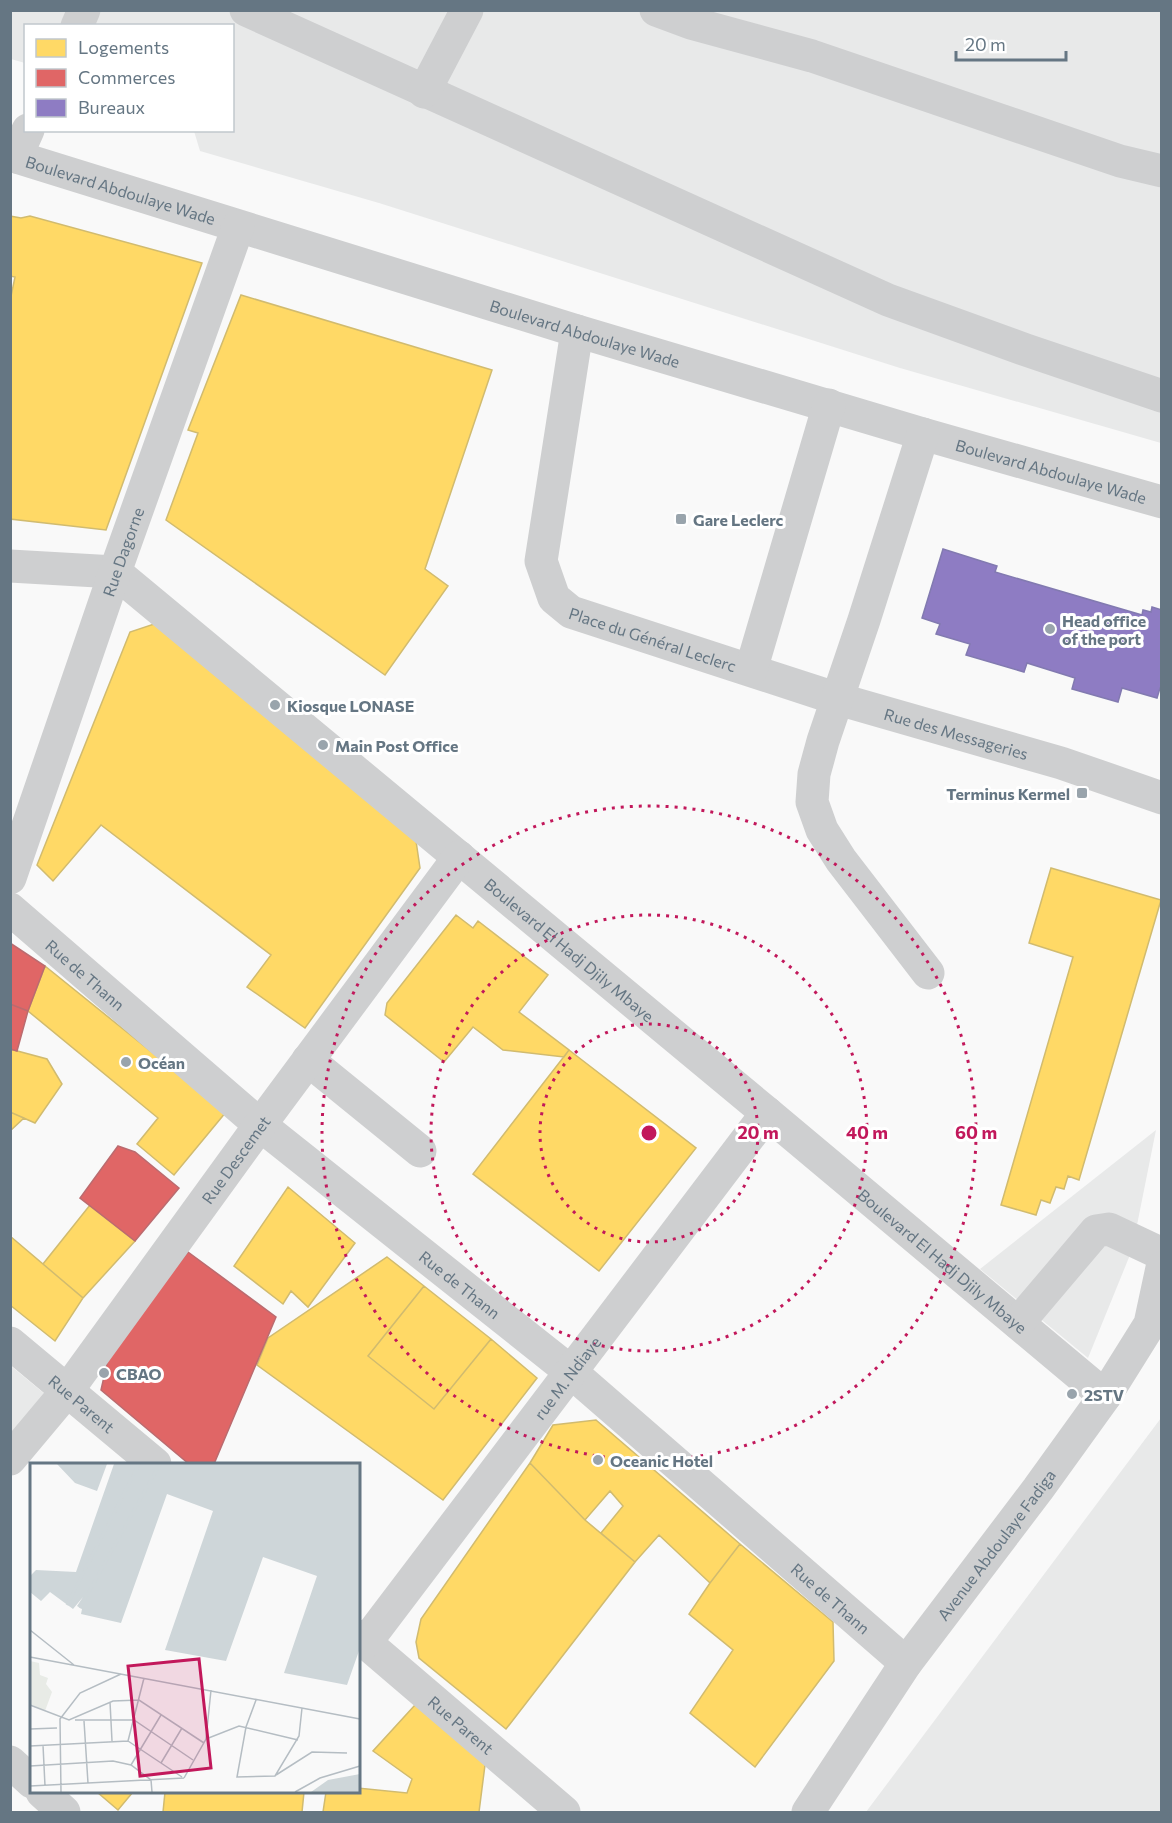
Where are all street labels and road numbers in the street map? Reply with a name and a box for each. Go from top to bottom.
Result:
street label: Boulevard Abdoulaye Wade [24,151,218,228]
street label: Boulevard Abdoulaye Wade [488,295,682,371]
street label: Boulevard Abdoulaye Wade [954,434,1149,507]
street label: Rue Dagorne [98,505,147,599]
street label: Place du Général Leclerc [567,603,739,675]
street label: Rue des Messageries [882,703,1031,763]
street label: Boulevard El Hadj Djily Mbaye [481,874,658,1025]
street label: Rue de Thann [42,935,129,1014]
street label: Rue Descemet [197,1111,274,1207]
street label: Boulevard El Hadj Djily Mbaye [855,1184,1031,1337]
street label: Rue de Thann [416,1246,504,1322]
street label: rue M. Ndiaye [529,1332,604,1423]
street label: Rue Parent [45,1370,119,1436]
street label: Avenue Abdoulaye Fadiga [933,1465,1059,1624]
street label: Rue de Thann [788,1559,874,1637]
street label: Rue Parent [425,1691,498,1758]

